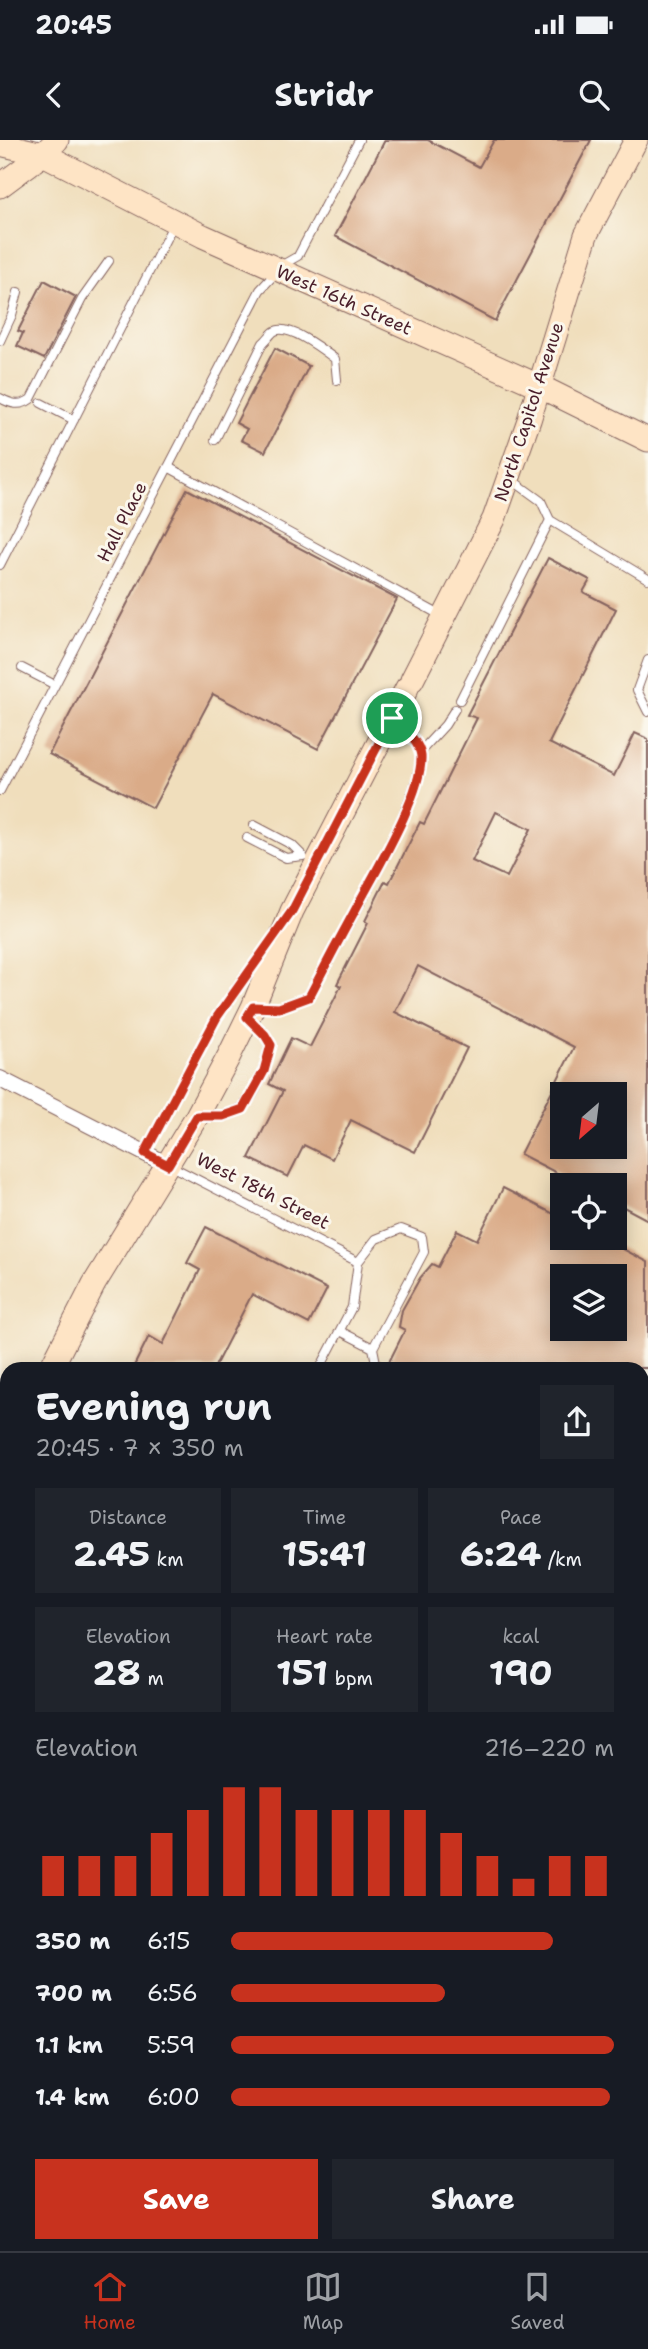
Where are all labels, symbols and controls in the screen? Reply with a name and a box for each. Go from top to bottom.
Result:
text: 20:45 [35,7,112,42]
text: Stridr [274,73,374,116]
icon: back [35,76,73,114]
icon: search [575,76,613,114]
street label: West 16th Street [272,259,416,341]
street label: North Capitol Avenue [489,319,569,505]
street label: Hall Place [92,478,152,566]
pin [362,688,422,748]
icon: arrive [373,699,411,737]
north arrow [550,1082,626,1158]
map controls [550,1082,627,1341]
street label: West 18th Street [192,1147,334,1235]
button: locate [550,1173,627,1250]
button: layers [550,1264,627,1341]
text: Evening run [35,1381,272,1432]
button: share [540,1385,614,1459]
text: 20:45 · 7 × 350 m [35,1433,244,1463]
text: Distance [89,1505,167,1530]
text: Time [303,1505,346,1530]
text: Pace [500,1505,542,1530]
text: 2.45 [73,1530,150,1577]
text: 15:41 [282,1530,367,1577]
text: 6:24 [460,1530,542,1577]
text: km [150,1547,184,1572]
text: /km [542,1547,582,1572]
text: Elevation [86,1624,171,1649]
text: Heart rate [276,1624,373,1649]
text: kcal [502,1624,539,1649]
text: 28 [92,1649,141,1696]
text: 151 [276,1649,328,1696]
text: 190 [489,1649,553,1696]
text: m [141,1666,164,1691]
text: bpm [328,1666,373,1691]
text: Elevation [35,1733,138,1763]
text: 216–220 m [484,1733,614,1763]
text: 350 m [35,1926,110,1956]
text: 6:15 [147,1926,190,1956]
text: 700 m [35,1978,112,2008]
text: 6:56 [147,1978,198,2008]
text: 1.1 km [35,2030,103,2060]
text: 5:59 [147,2030,195,2060]
text: 1.4 km [35,2082,109,2112]
text: 6:00 [147,2082,200,2112]
button: Save [35,2159,318,2239]
button: Share [332,2159,614,2239]
tab: Home [84,2268,136,2335]
tab: Map [303,2268,343,2335]
tab: Saved [511,2268,564,2335]

